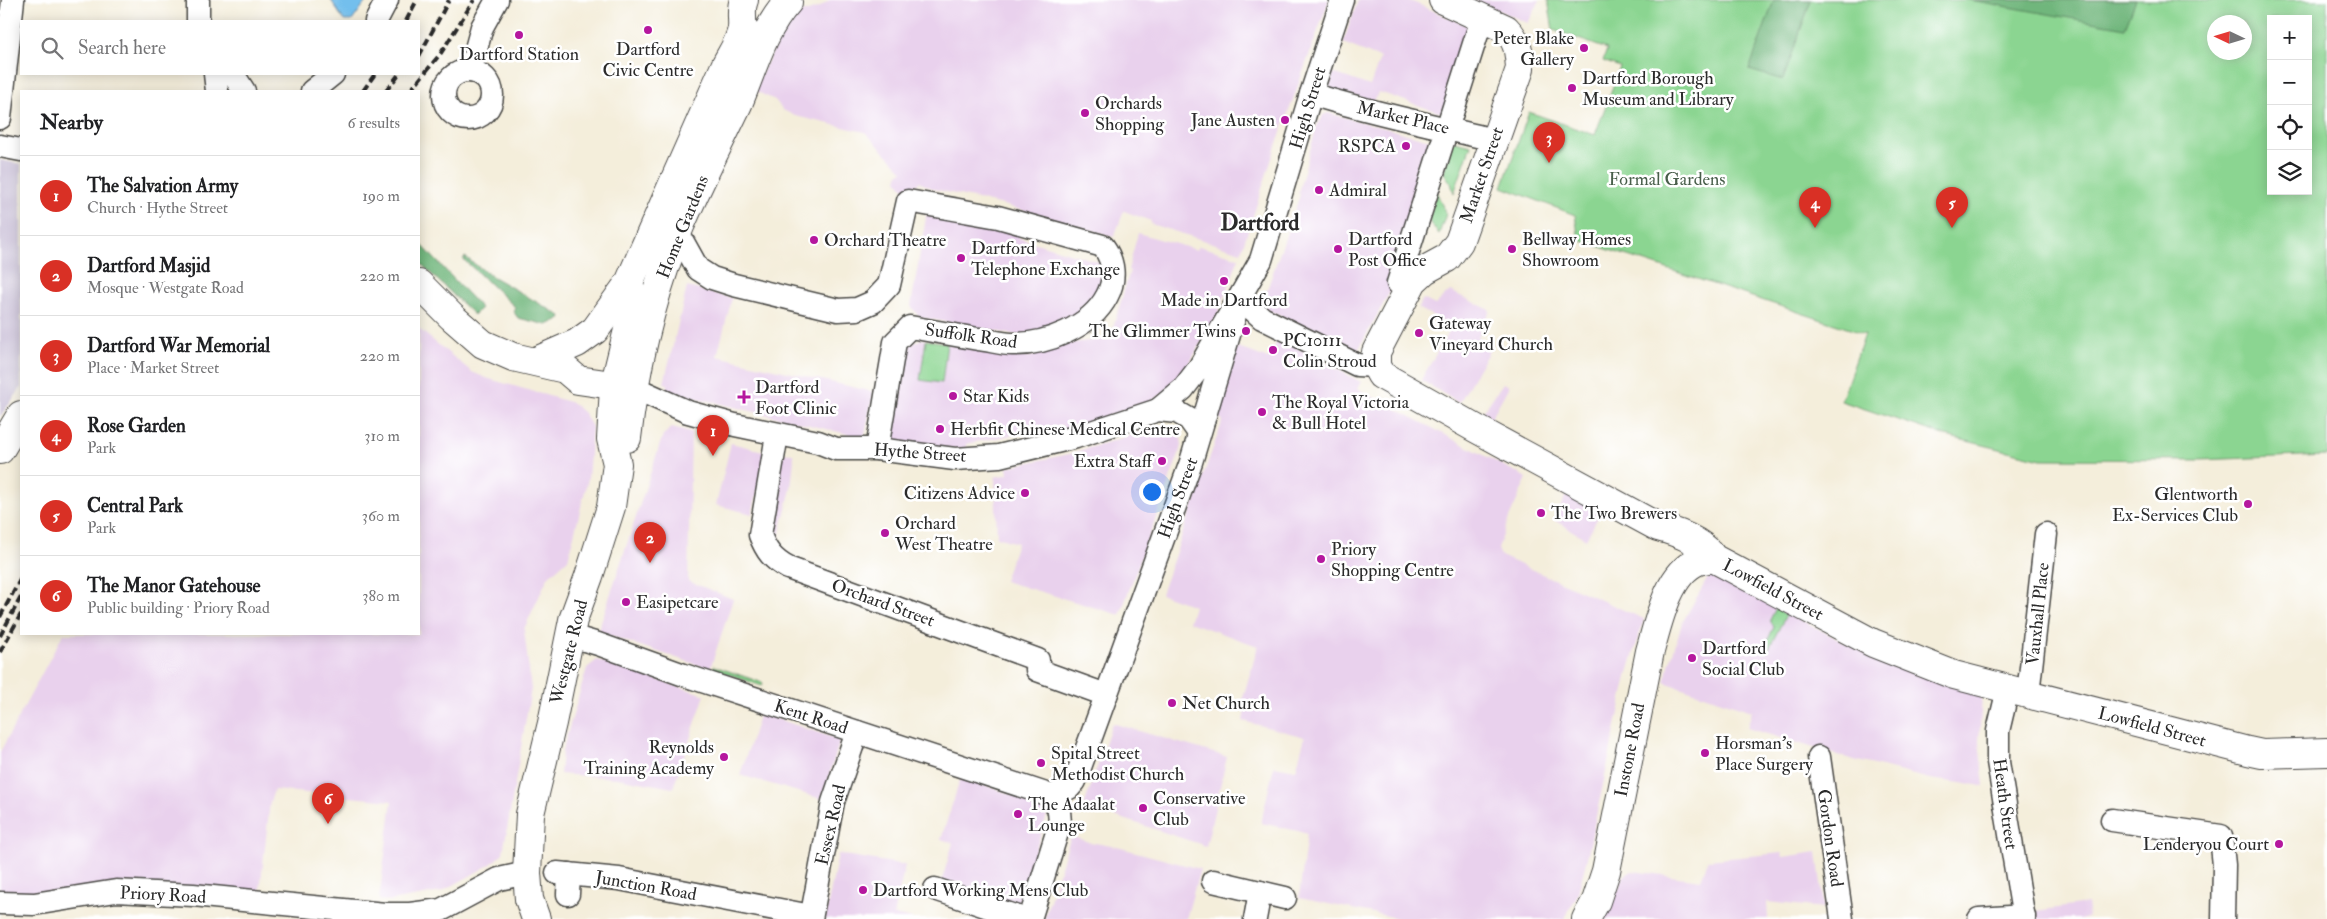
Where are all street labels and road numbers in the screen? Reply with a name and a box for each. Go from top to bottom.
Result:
street label: High Street [1285,64,1331,152]
street label: Market Place [1355,96,1452,140]
street label: Market Street [1455,124,1509,226]
street label: Home Gardens [652,172,714,282]
street label: Suffolk Road [923,318,1019,354]
street label: Hythe Street [873,438,967,468]
street label: High Street [1153,454,1203,542]
street label: Lowfield Street [1719,554,1827,626]
street label: Vauxhall Place [2021,561,2055,666]
street label: Orchard Street [828,574,938,632]
street label: Westgate Road [545,597,593,708]
street label: Kent Road [771,694,851,740]
street label: Instone Road [1610,701,1650,799]
street label: Lowfield Street [2096,702,2209,752]
street label: Heath Street [1987,757,2023,851]
street label: Essex Road [811,782,851,868]
street label: Gordon Road [1812,788,1848,889]
street label: Junction Road [592,866,699,906]
street label: Priory Road [119,881,207,909]

